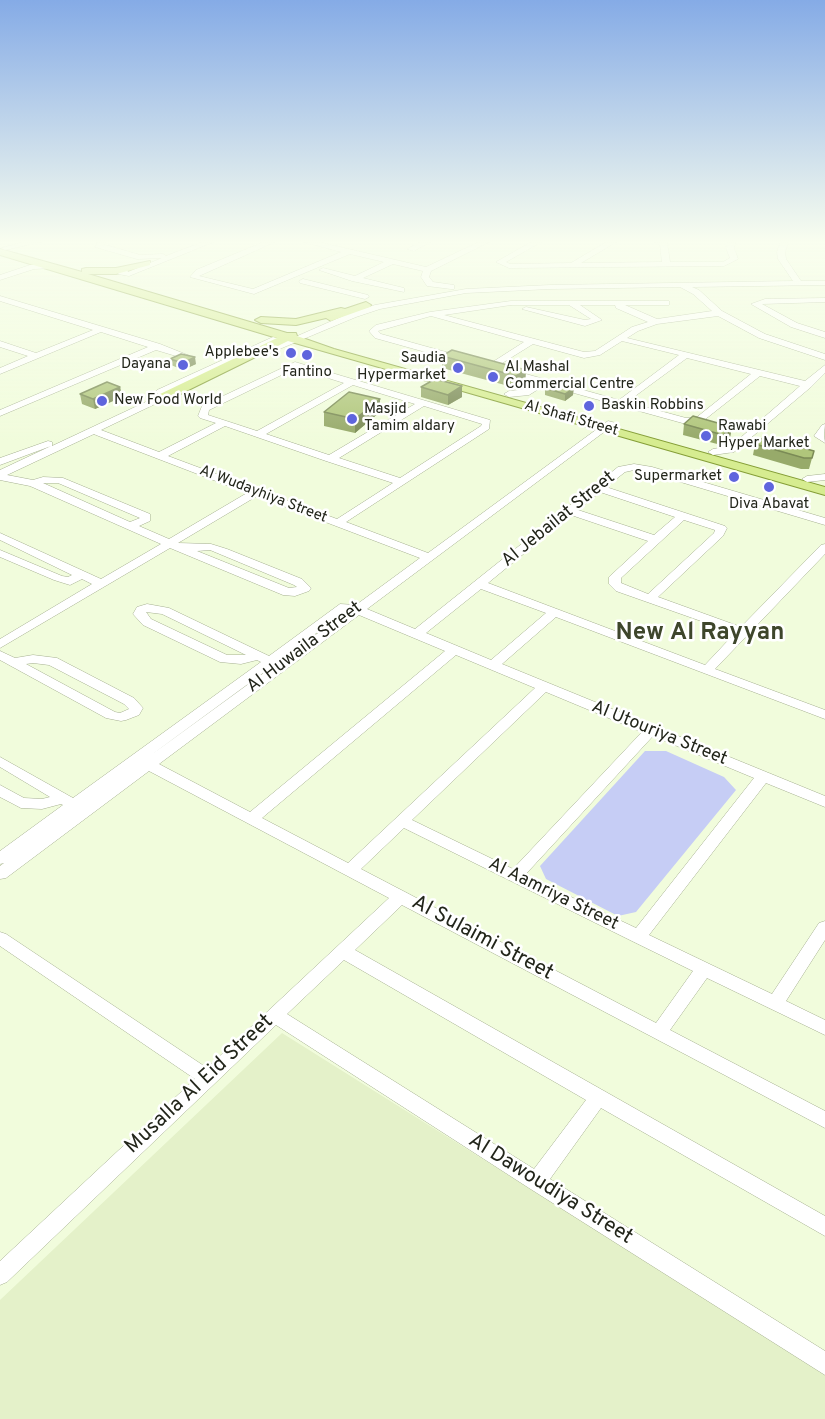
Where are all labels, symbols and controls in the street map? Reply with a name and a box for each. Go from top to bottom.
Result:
place label: Applebee's [205,344,279,362]
marker: Applebee's [284,346,298,360]
marker: Fantino [300,348,314,362]
place label: Saudia Hypermarket [357,350,446,385]
place label: Dayana [121,356,171,374]
marker: Dayana [176,358,190,372]
place label: Al Mashal Commercial Centre [505,359,634,394]
marker: Saudia Hypermarket [451,361,465,375]
place label: Fantino [282,364,332,382]
marker: Al Mashal Commercial Centre [486,370,500,384]
place label: New Food World [114,392,222,410]
marker: New Food World [95,394,109,408]
street label: Al Shafi Street [522,397,620,441]
place label: Baskin Robbins [601,397,704,415]
marker: Baskin Robbins [582,399,596,413]
place label: Masjid Tamim aldary [364,401,455,436]
marker: Masjid Tamim aldary [345,412,359,426]
place label: Rawabi Hyper Market [718,418,809,453]
marker: Rawabi Hyper Market [699,429,713,443]
street label: Al Wudayhiya Street [197,462,329,528]
street label: Al Jebailat Street [498,468,620,572]
place label: Supermarket [634,468,722,486]
marker: Supermarket [727,470,741,484]
marker: Diva Abavat [762,480,776,494]
place label: Diva Abavat [729,496,809,514]
street label: Al Huwaila Street [243,598,367,698]
district label: New Al Rayyan [616,620,784,648]
street label: Al Utouriya Street [588,697,730,771]
street label: Al Aamriya Street [484,854,622,936]
street label: Al Sulaimi Street [407,891,557,987]
street label: Musalla Al Eid Street [121,1010,279,1160]
street label: Al Dawoudiya Street [463,1129,637,1251]

